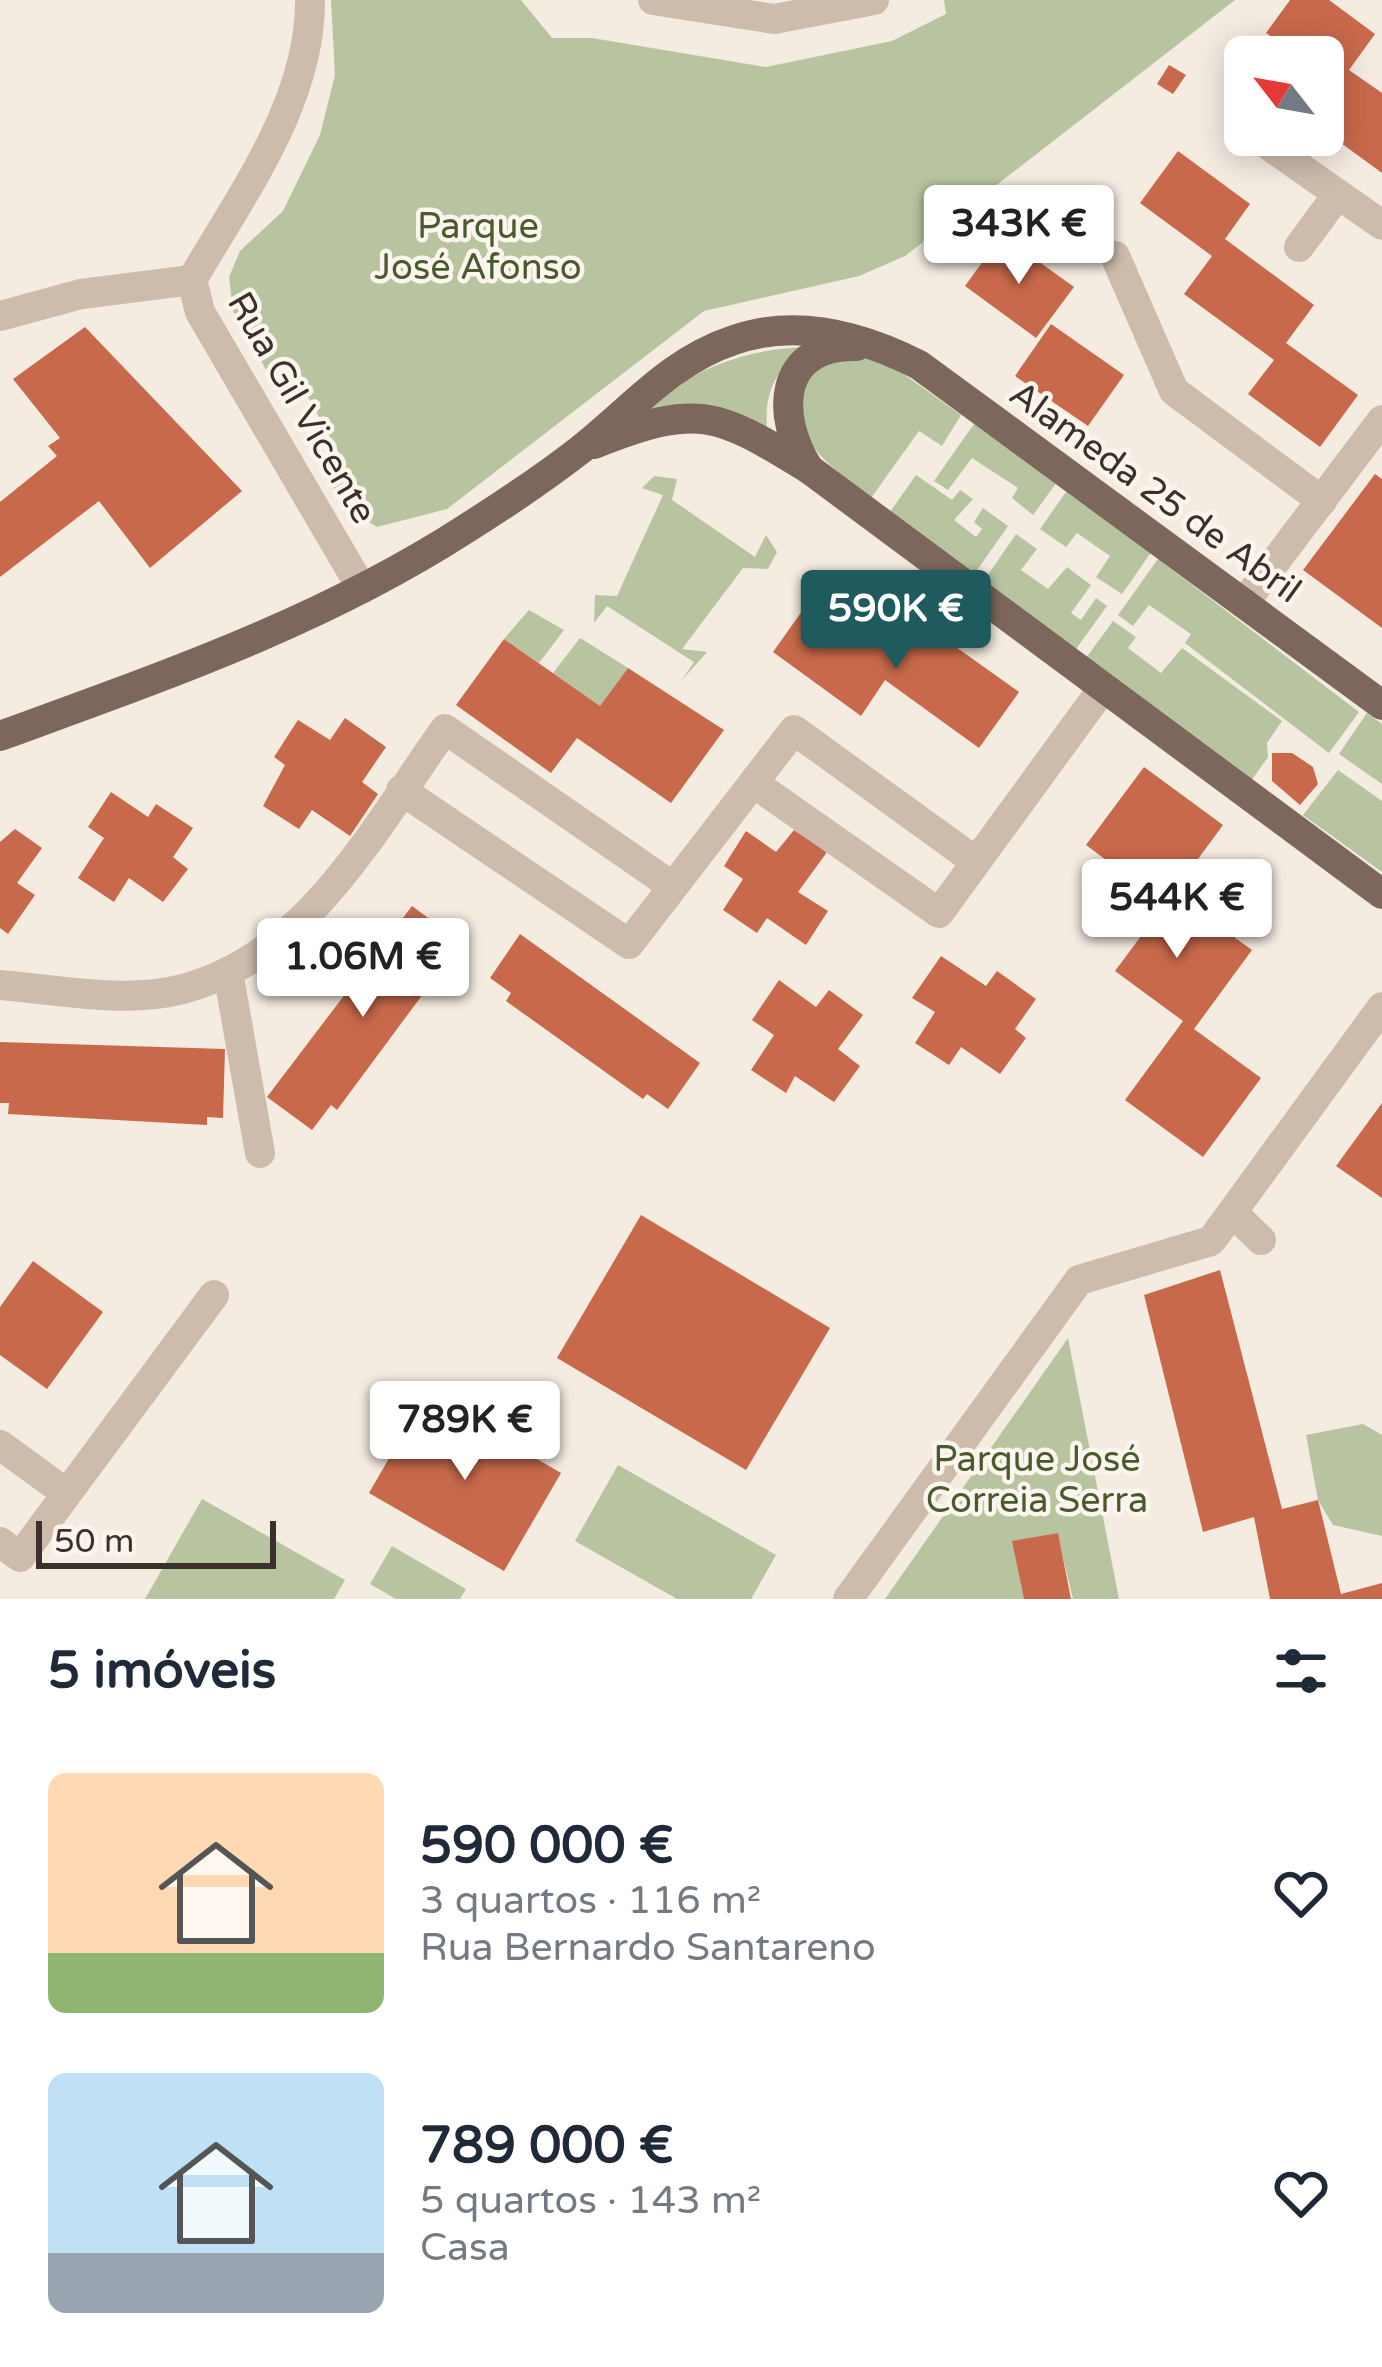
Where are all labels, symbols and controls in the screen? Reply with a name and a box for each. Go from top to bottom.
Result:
north arrow [1224,36,1344,156]
map controls [1224,36,1344,156]
pin: 343K € [921,185,1117,287]
text: 343K € [951,200,1087,247]
park label: Parque José Afonso [374,205,582,289]
street label: Rua Gil Vicente [218,284,385,531]
street label: Alameda 25 de Abril [1001,372,1309,612]
pin: 590K € [798,570,994,672]
text: 590K € [828,585,964,632]
pin: 544K € [1079,859,1275,961]
text: 544K € [1109,874,1245,921]
pin: 1.06M € [252,918,474,1020]
text: 1.06M € [284,933,442,980]
pin: 789K € [367,1381,563,1483]
text: 789K € [397,1396,533,1443]
park label: Parque José Correia Serra [926,1438,1148,1522]
scale bar [36,1515,276,1568]
text: 50 m [54,1522,134,1561]
icon: filters [1268,1638,1334,1704]
text: 5 imóveis [48,1640,276,1702]
text: 590 000 € [420,1815,673,1877]
icon: home [144,1821,288,1965]
icon: heart [1268,1860,1334,1926]
text: 3 quartos · 116 m² [420,1877,761,1924]
text: Rua Bernardo Santareno [420,1924,876,1971]
text: 789 000 € [420,2115,673,2177]
icon: home [144,2121,288,2265]
icon: heart [1268,2160,1334,2226]
text: 5 quartos · 143 m² [420,2177,761,2224]
text: Casa [420,2224,510,2271]

